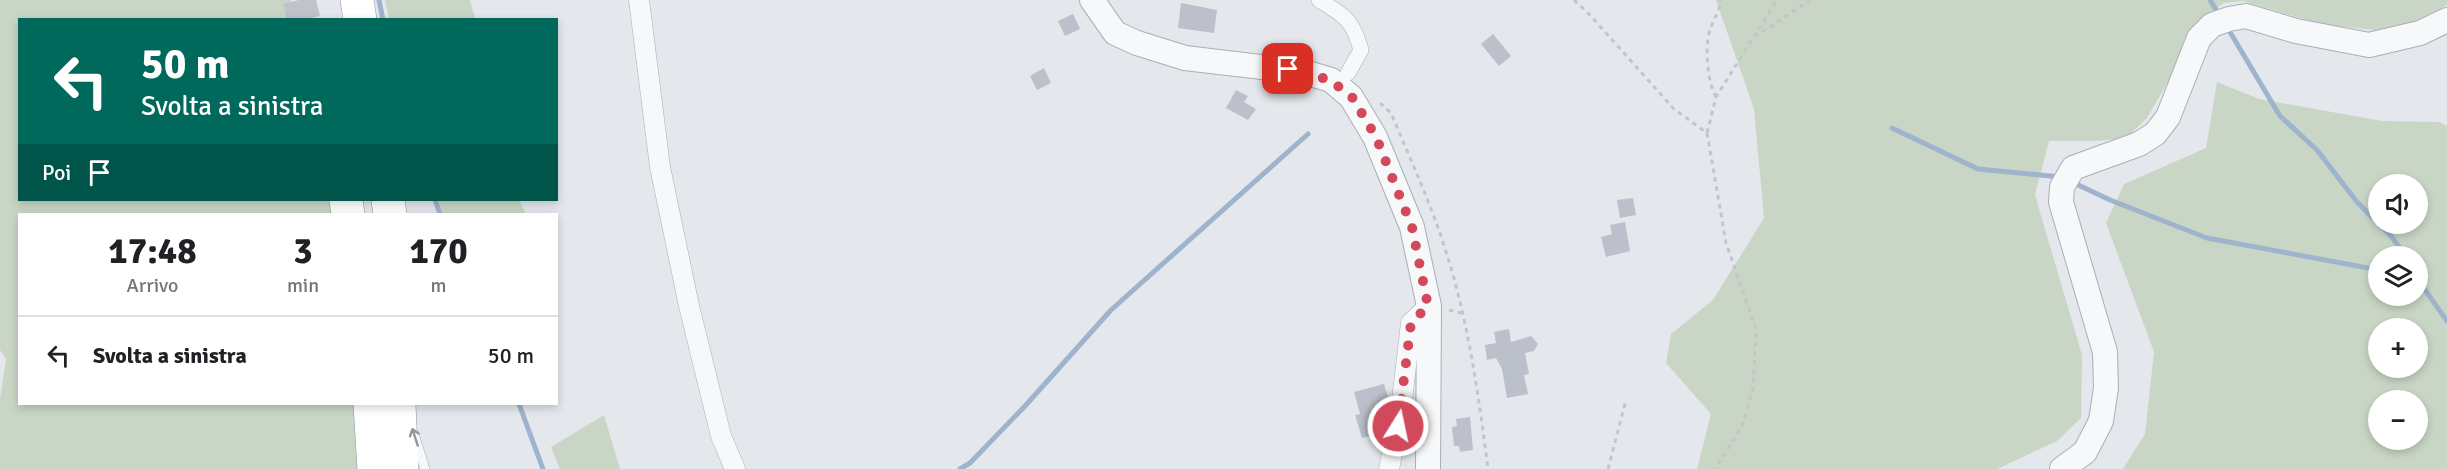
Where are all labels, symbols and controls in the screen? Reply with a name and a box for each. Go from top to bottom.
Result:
text: 50 m [141,39,230,90]
icon: left [42,42,120,120]
pin [1262,43,1313,94]
icon: arrive [1271,52,1304,85]
text: Svolta a sinistra [141,90,324,123]
icon: arrive [83,156,116,189]
text: Poi [42,159,71,186]
map controls [2368,174,2428,450]
button: sound [2368,174,2428,234]
text: 17:48 [108,229,197,274]
text: 3 [293,229,313,274]
text: 170 [409,229,468,274]
button: layers [2368,246,2428,306]
text: Arrivo [127,273,178,298]
text: min [287,273,319,298]
text: m [431,273,447,298]
button: + [2368,318,2428,378]
icon: left [42,339,75,372]
text: Svolta a sinistra [93,342,247,369]
text: 50 m [488,342,534,369]
button: − [2368,390,2428,450]
position arrow [1366,394,1430,458]
one-way arrow [408,428,419,447]

